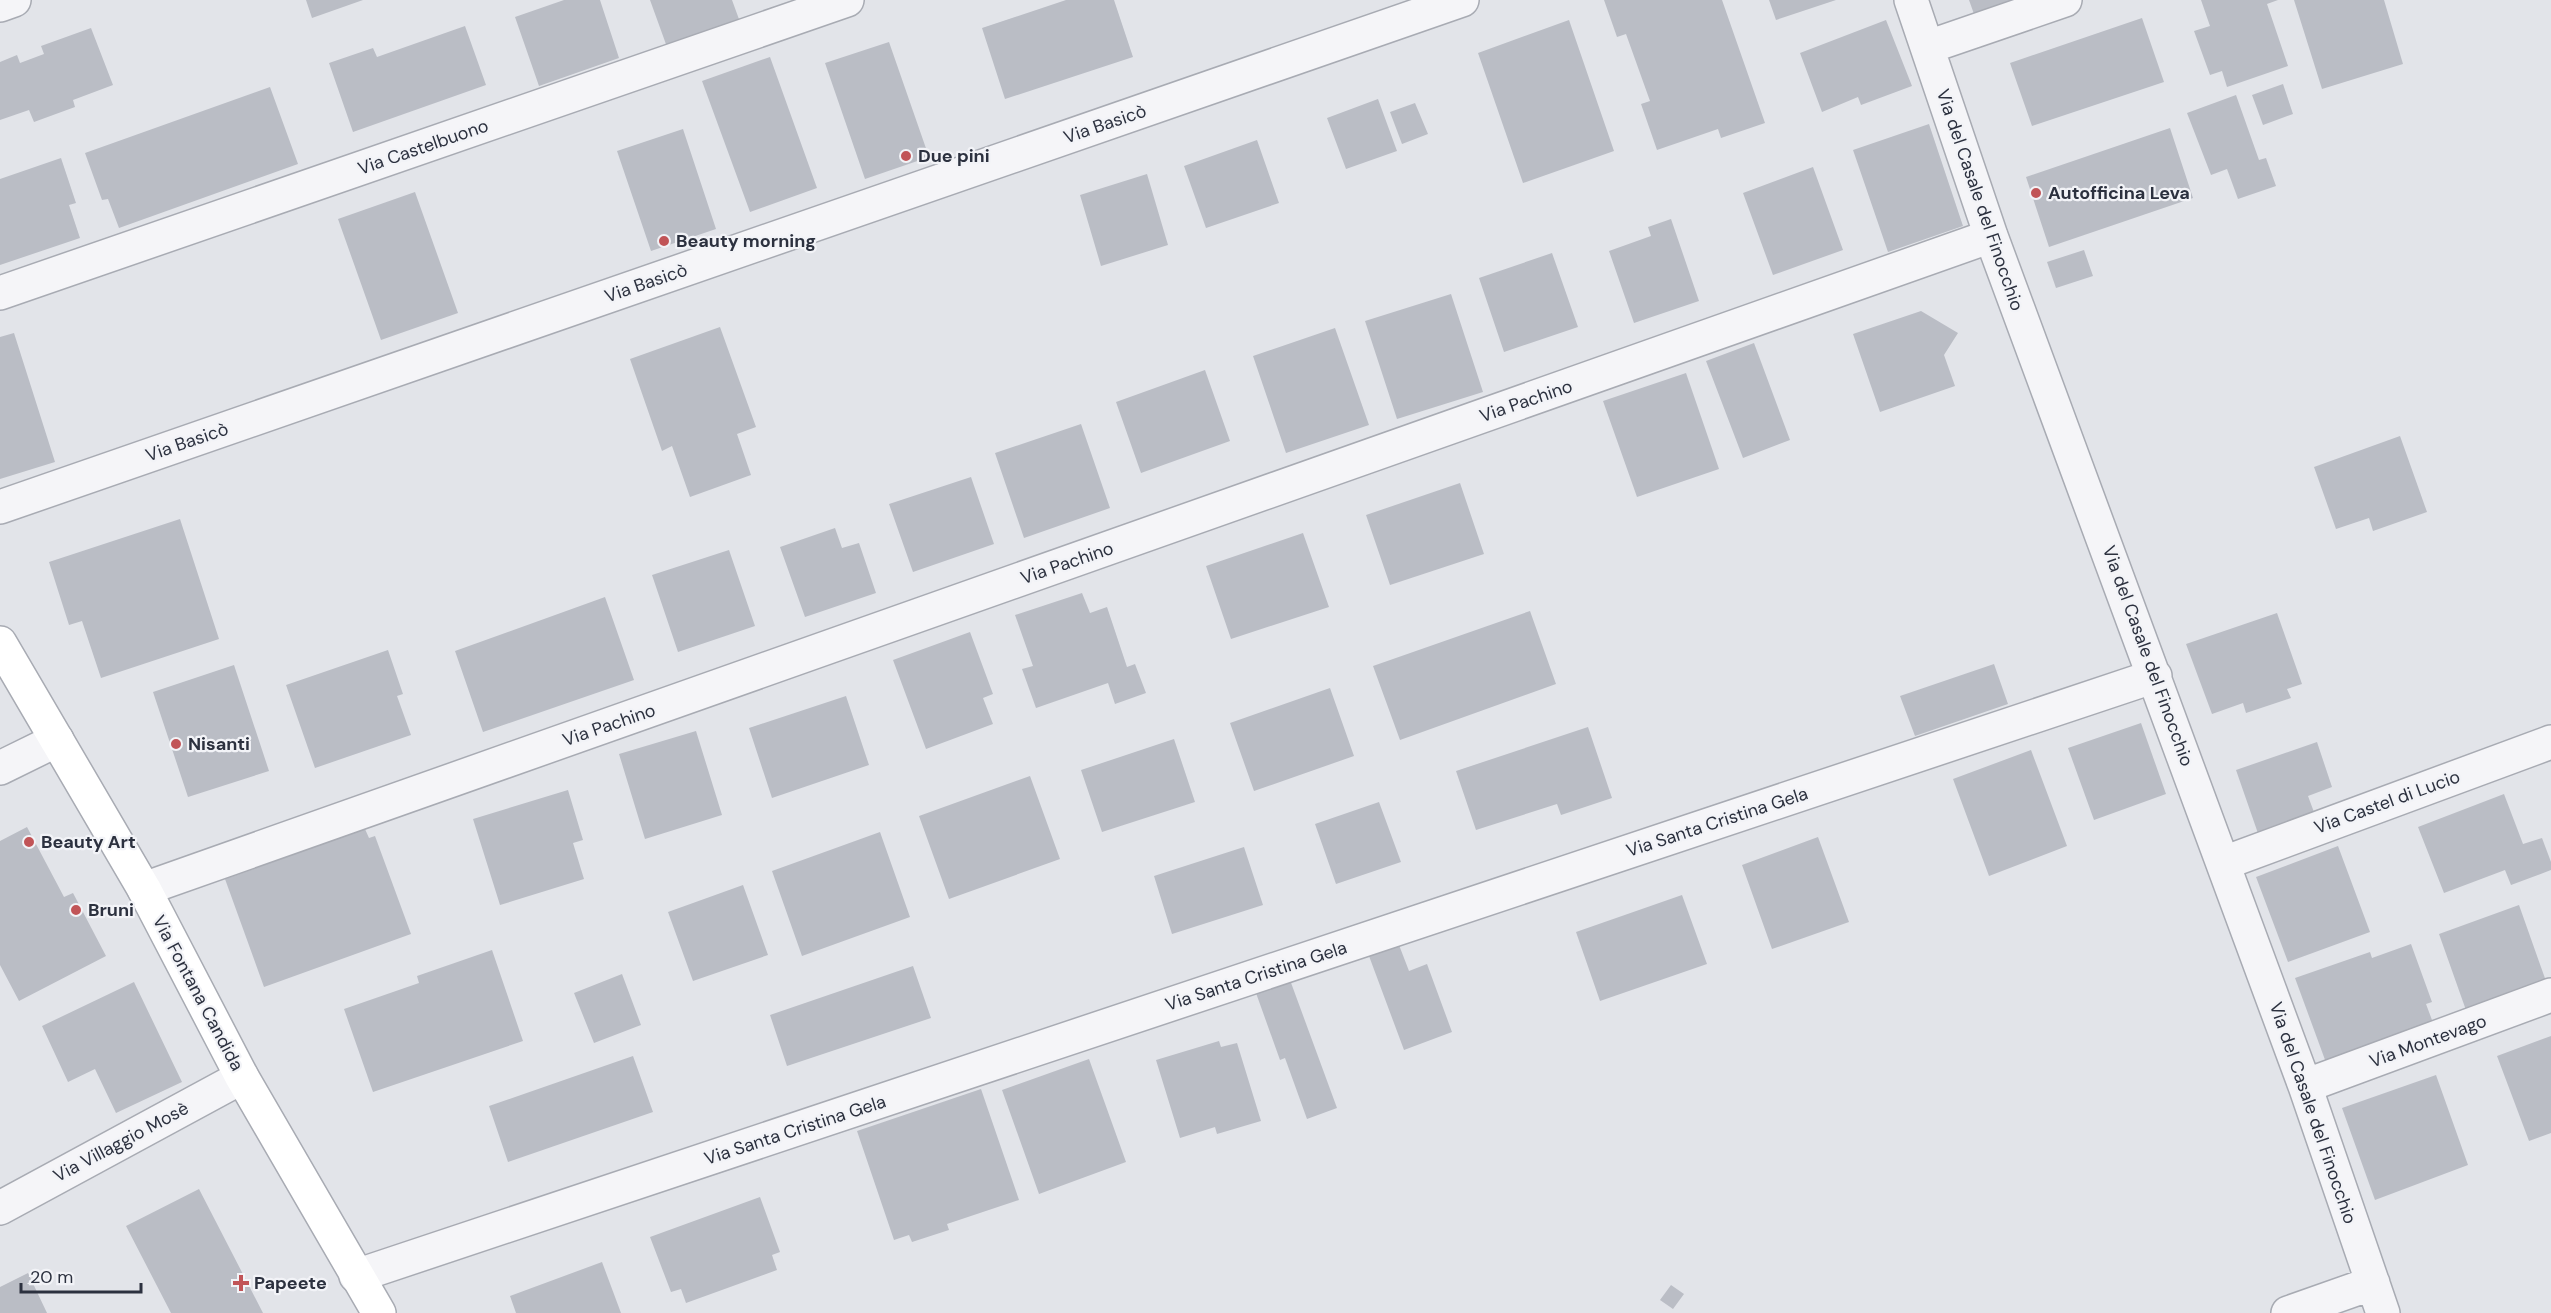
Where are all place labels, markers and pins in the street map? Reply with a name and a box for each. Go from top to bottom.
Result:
place label: Due pini [918,144,990,168]
marker: Due pini [899,149,913,163]
place label: Autofficina Leva [2048,181,2190,205]
marker: Autofficina Leva [2029,186,2043,200]
place label: Beauty morning [676,229,816,253]
marker: Beauty morning [657,234,671,248]
place label: Nisanti [188,732,250,756]
marker: Nisanti [169,737,183,751]
place label: Beauty Art [41,830,136,854]
marker: Beauty Art [22,835,36,849]
place label: Bruni [88,898,134,922]
marker: Bruni [69,903,83,917]
place label: Papeete [254,1271,327,1295]
marker: Papeete [232,1274,250,1292]

